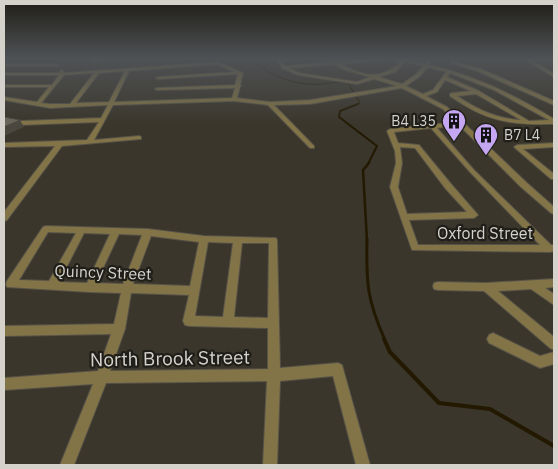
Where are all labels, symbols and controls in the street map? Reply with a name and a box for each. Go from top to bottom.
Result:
building icon: B4 L35 [441,108,467,142]
place label: B4 L35 [391,112,436,130]
building icon: B7 L4 [473,122,499,156]
place label: B7 L4 [504,126,540,144]
street label: Oxford Street [437,223,533,243]
street label: Quincy Street [54,260,152,284]
street label: North Brook Street [90,345,250,371]

